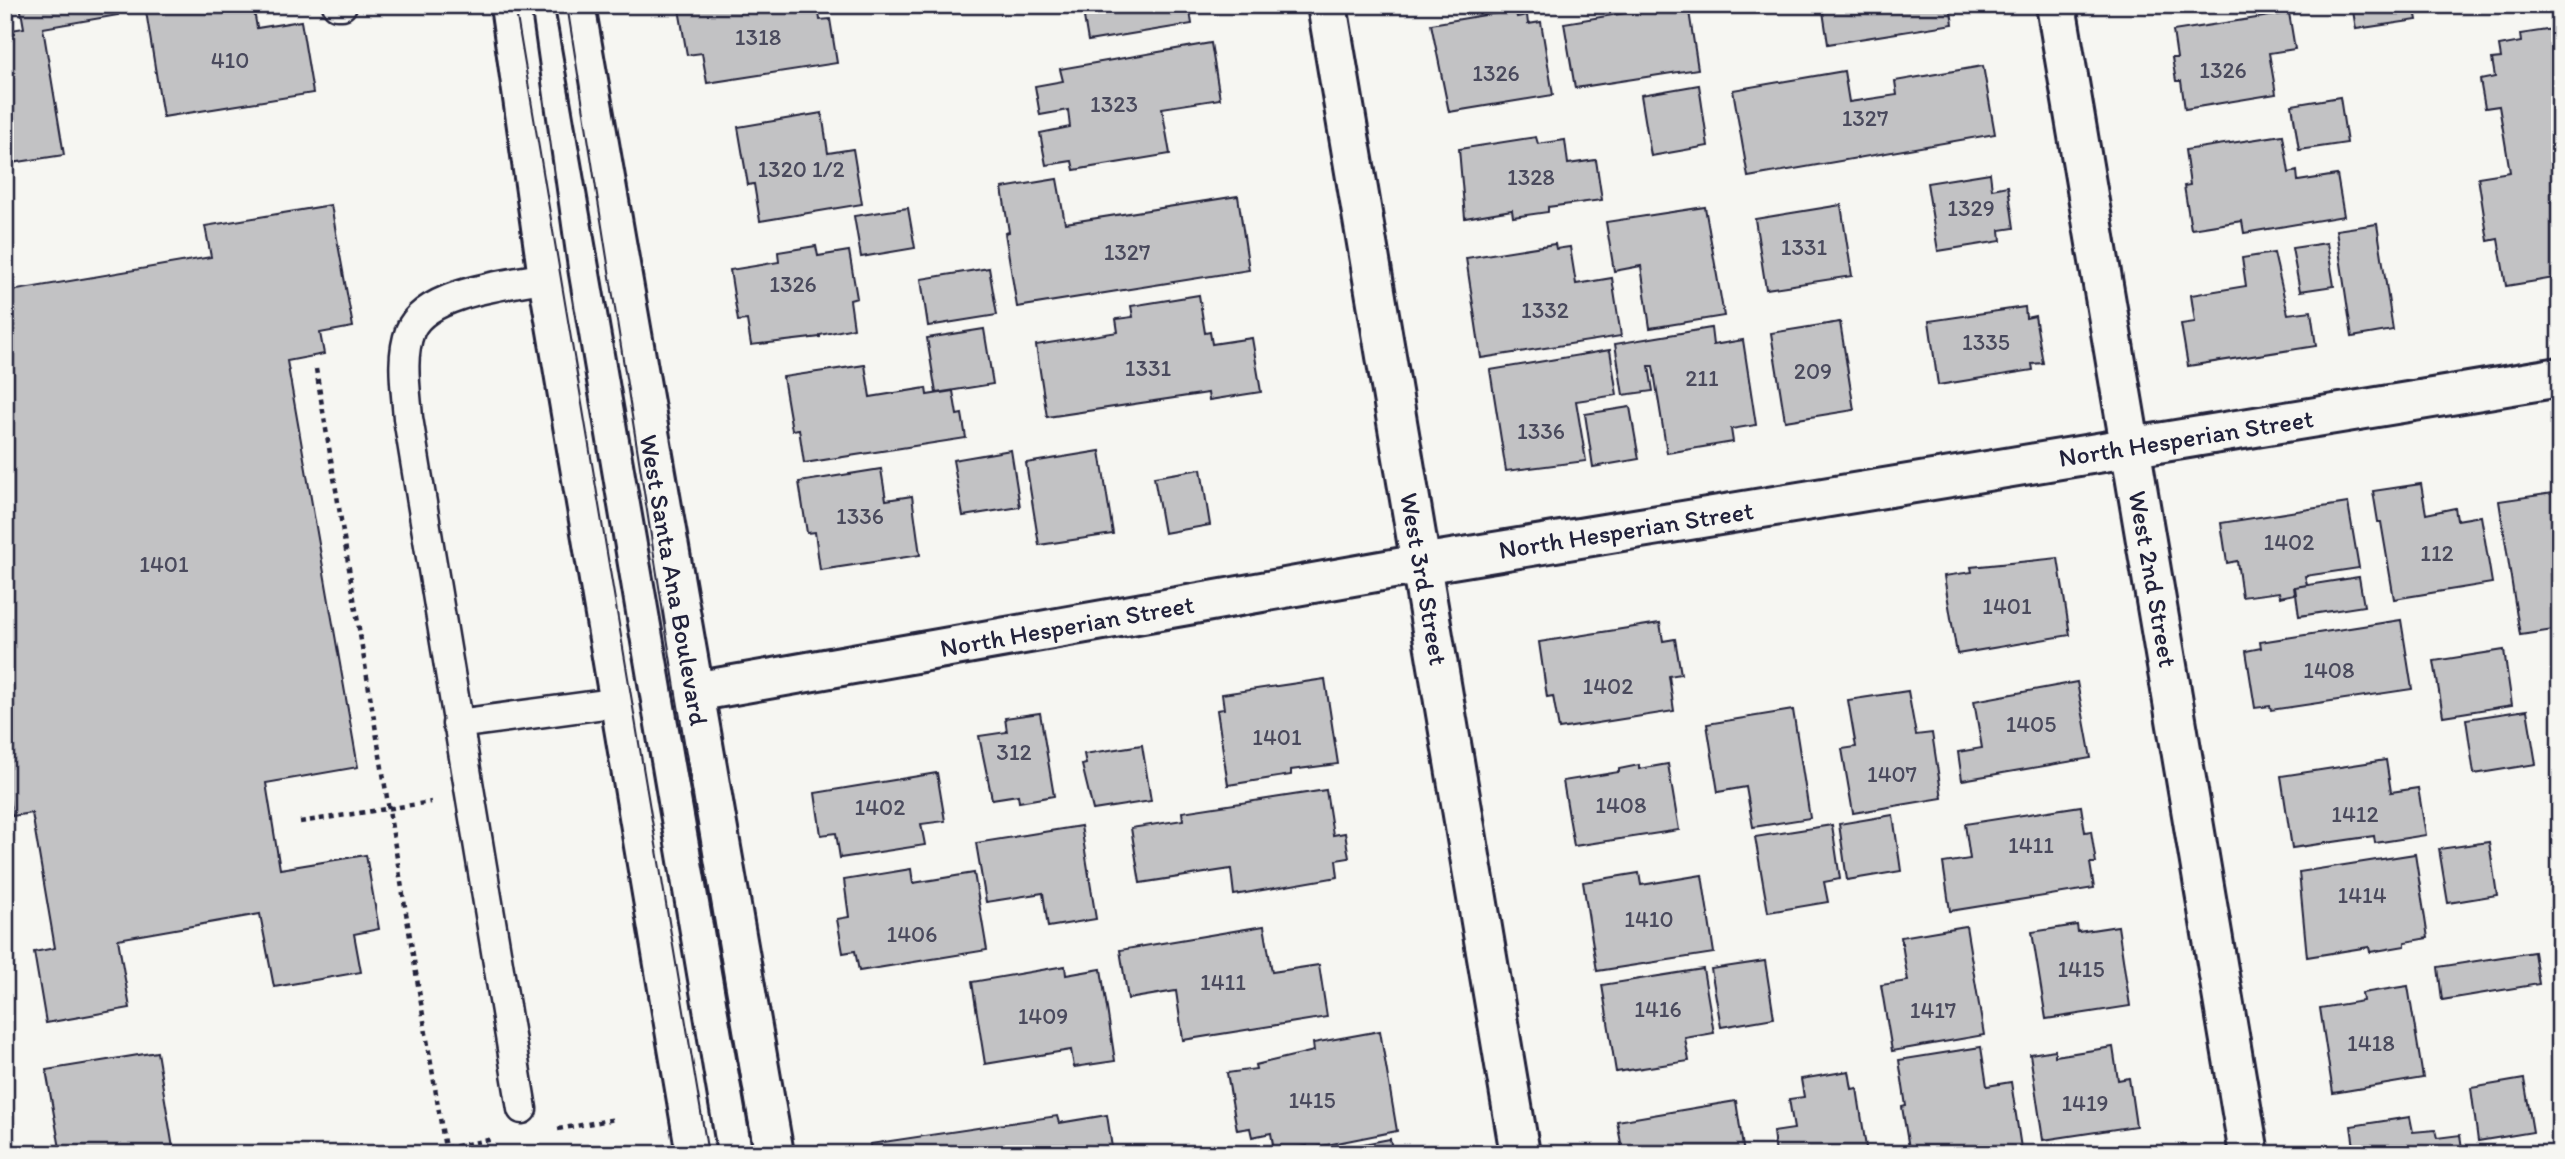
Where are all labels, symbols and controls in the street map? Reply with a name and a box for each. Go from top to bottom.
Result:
house number: 1318 [735,23,781,51]
house number: 410 [211,46,249,74]
house number: 1326 [2199,56,2247,84]
house number: 1326 [1472,59,1520,87]
house number: 1323 [1090,90,1138,118]
house number: 1327 [1842,104,1888,132]
house number: 1320 1/2 [757,155,845,183]
house number: 1328 [1507,163,1555,191]
house number: 1329 [1947,194,1995,222]
house number: 1331 [1781,233,1828,261]
house number: 1327 [1104,238,1150,266]
house number: 1326 [769,270,817,298]
house number: 1332 [1521,296,1569,324]
house number: 1335 [1962,328,2010,356]
house number: 1331 [1125,354,1172,382]
house number: 209 [1794,357,1832,385]
house number: 211 [1685,364,1719,392]
street label: North Hesperian Street [2056,402,2316,474]
house number: 1336 [1517,417,1565,445]
street label: West Santa Ana Boulevard [633,432,715,728]
street label: West 2nd Street [2122,488,2184,670]
street label: West 3rd Street [1393,490,1455,668]
street label: North Hesperian Street [1496,494,1756,566]
house number: 1336 [836,502,884,530]
house number: 1402 [2264,528,2314,556]
house number: 112 [2420,539,2454,567]
house number: 1401 [139,550,189,578]
street label: North Hesperian Street [937,588,1197,664]
house number: 1401 [1982,592,2032,620]
house number: 1408 [2303,656,2355,684]
house number: 1402 [1583,672,1633,700]
house number: 1405 [2006,710,2056,738]
house number: 1401 [1252,723,1302,751]
house number: 312 [996,738,1032,766]
house number: 1407 [1867,760,1917,788]
house number: 1408 [1595,791,1647,819]
house number: 1402 [855,793,905,821]
house number: 1412 [2331,800,2379,828]
house number: 1411 [2008,831,2054,859]
house number: 1414 [2338,881,2387,909]
house number: 1410 [1624,905,1674,933]
house number: 1406 [887,920,937,948]
house number: 1415 [2057,955,2105,983]
house number: 1411 [1200,968,1246,996]
house number: 1416 [1634,995,1682,1023]
house number: 1417 [1910,996,1956,1024]
house number: 1409 [1018,1002,1068,1030]
house number: 1418 [2347,1029,2395,1057]
house number: 1415 [1288,1086,1336,1114]
house number: 1419 [2061,1089,2109,1117]

